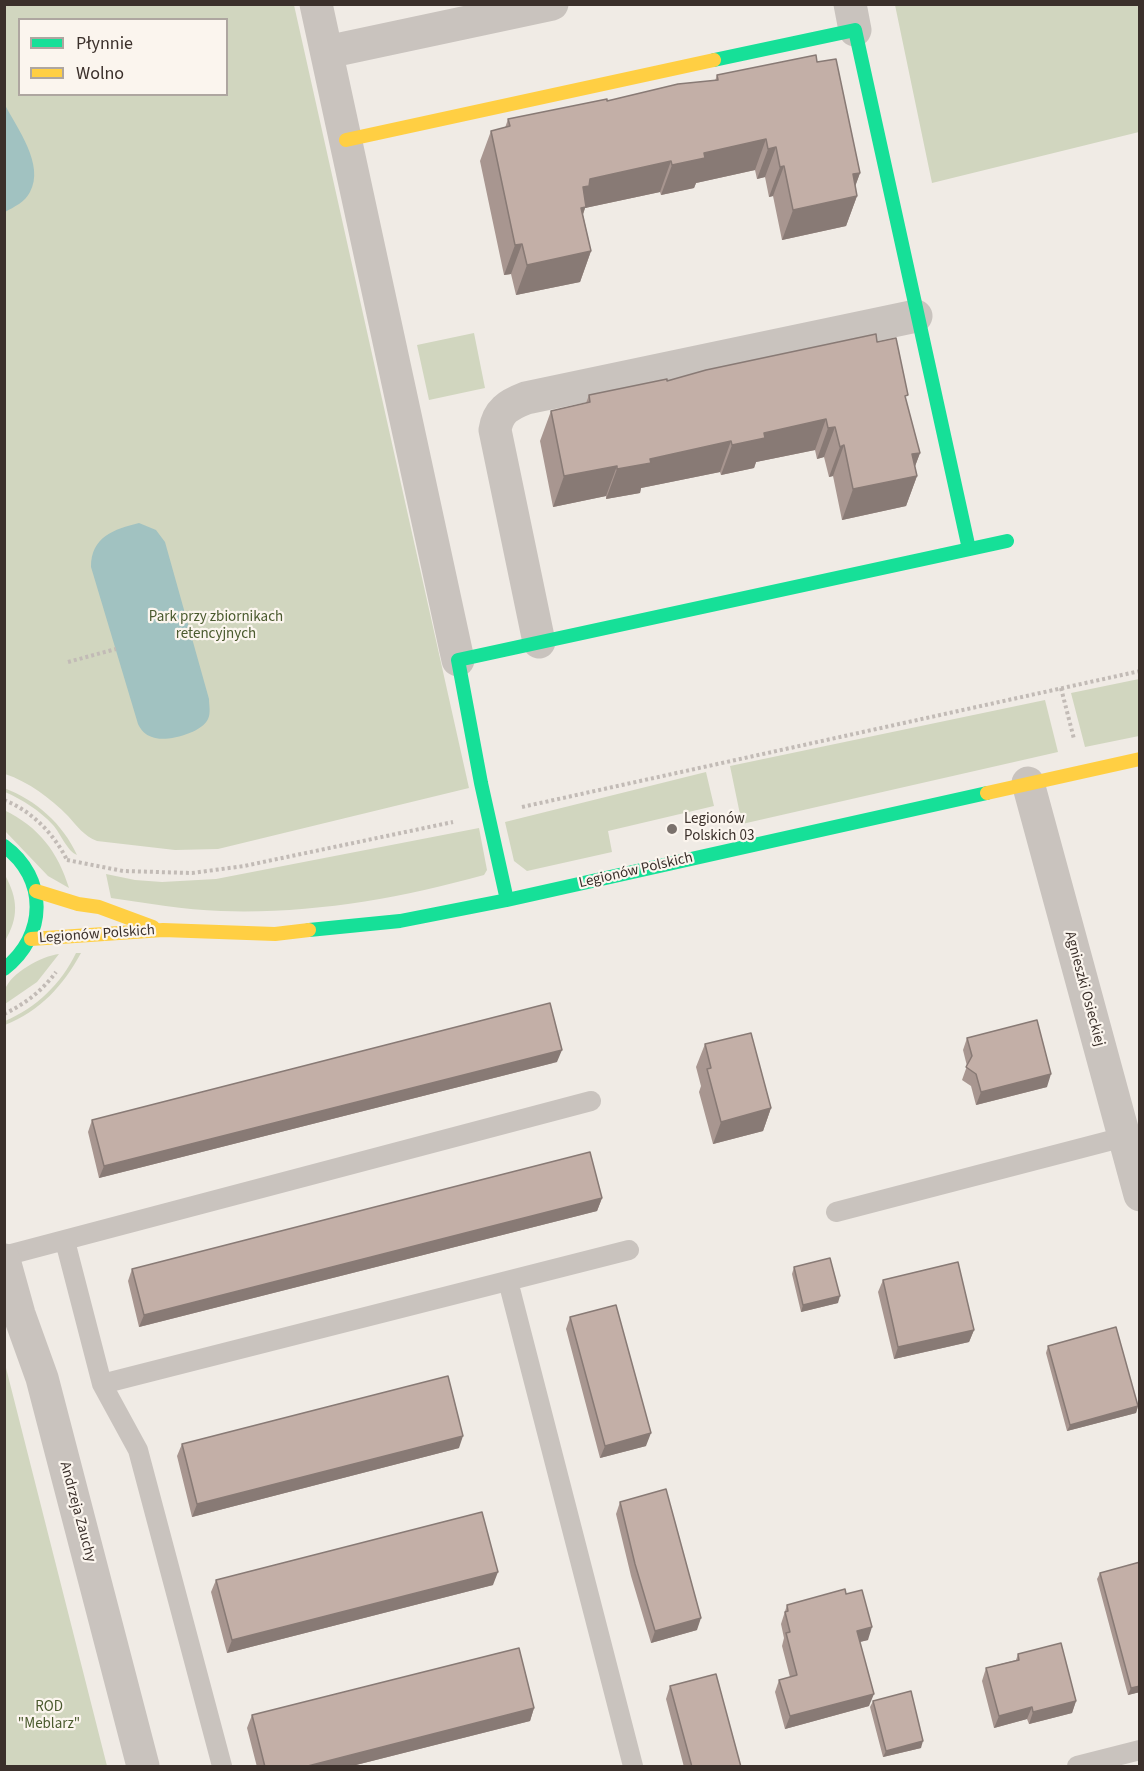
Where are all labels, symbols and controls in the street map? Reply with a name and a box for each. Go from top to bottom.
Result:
legend [18,18,228,96]
text: Płynnie [76,31,133,56]
text: Wolno [76,61,124,86]
park label: Park przy zbiornikach retencyjnych [149,609,283,644]
place label: Legionów Polskich 03 [684,811,754,846]
marker: Legionów Polskich 03 [665,822,679,836]
street label: Legionów Polskich [577,849,695,893]
street label: Legionów Polskich [38,922,156,948]
street label: Agnieszki Osieckiej [1060,930,1108,1048]
street label: Andrzeja Zauchy [55,1460,99,1564]
park label: ROD "Meblarz" [18,1699,80,1734]

